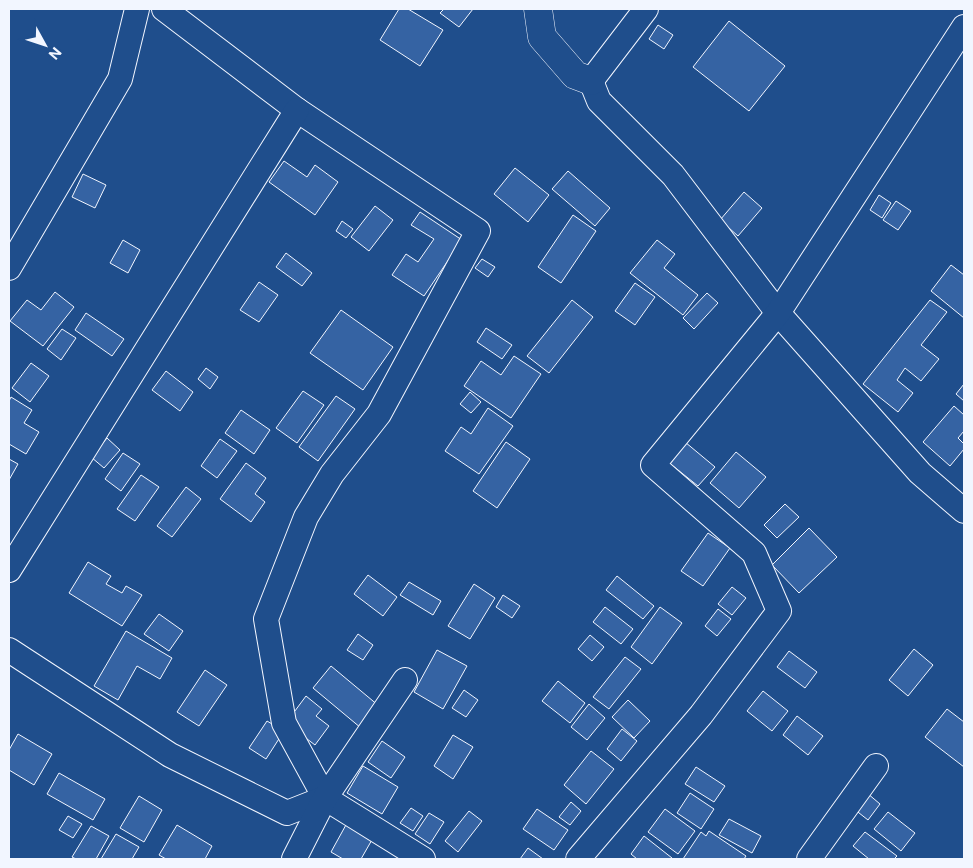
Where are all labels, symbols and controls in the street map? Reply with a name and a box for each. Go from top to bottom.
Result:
north arrow [20,20,70,70]
text: N [45,44,65,63]

